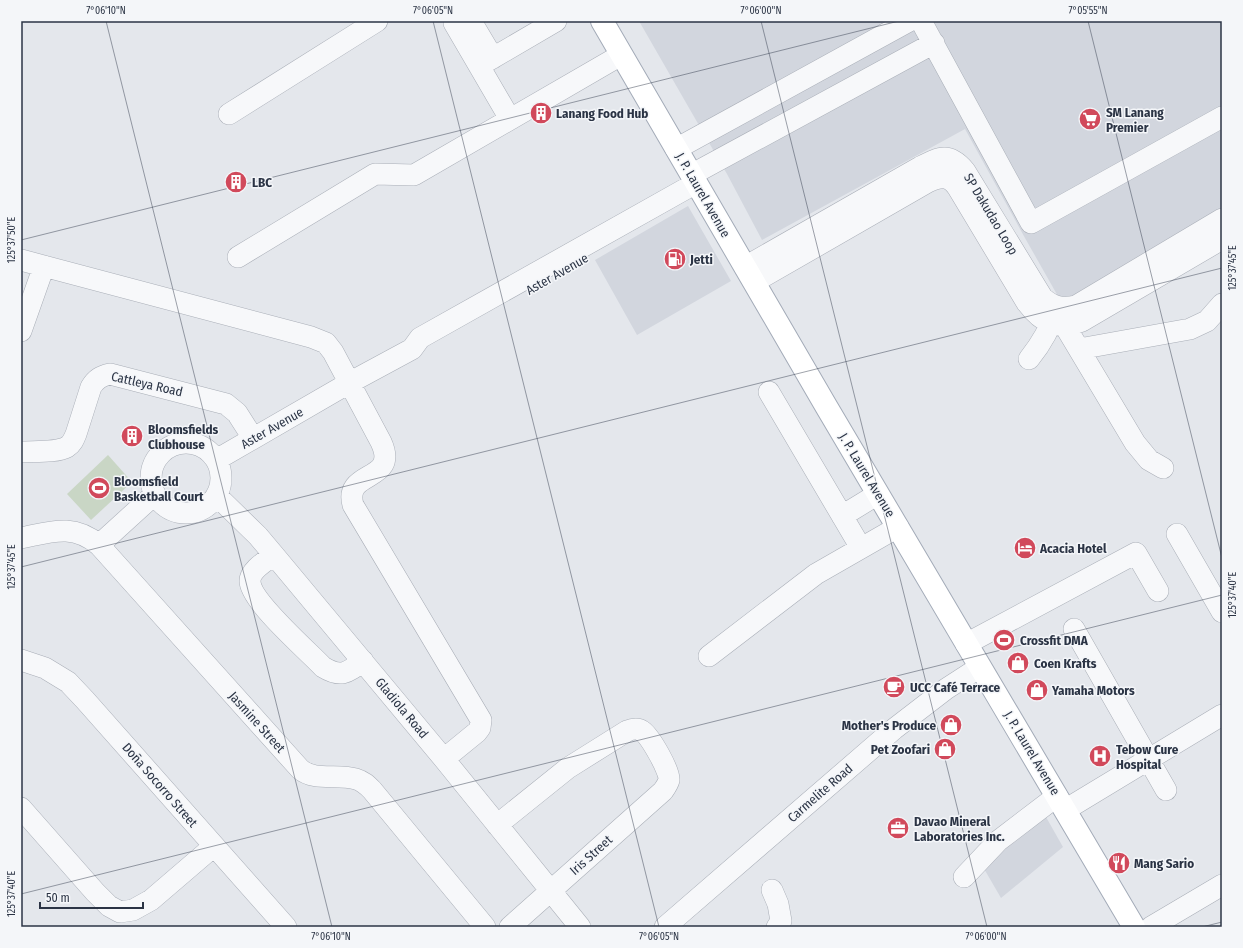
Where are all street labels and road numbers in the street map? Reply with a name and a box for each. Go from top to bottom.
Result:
street label: J. P. Laurel Avenue [673,150,733,240]
street label: SP Dakudao Loop [961,171,1021,257]
street label: Aster Avenue [523,250,591,298]
street label: Cattleya Road [110,368,184,400]
street label: Aster Avenue [238,404,306,452]
street label: J. P. Laurel Avenue [836,430,898,520]
street label: Gladiola Road [372,675,432,741]
street label: Jasmine Street [226,688,289,756]
street label: J. P. Laurel Avenue [1001,708,1063,798]
street label: Doña Socorro Street [119,740,201,831]
street label: Carmelite Road [785,761,855,825]
street label: Iris Street [567,832,616,878]

